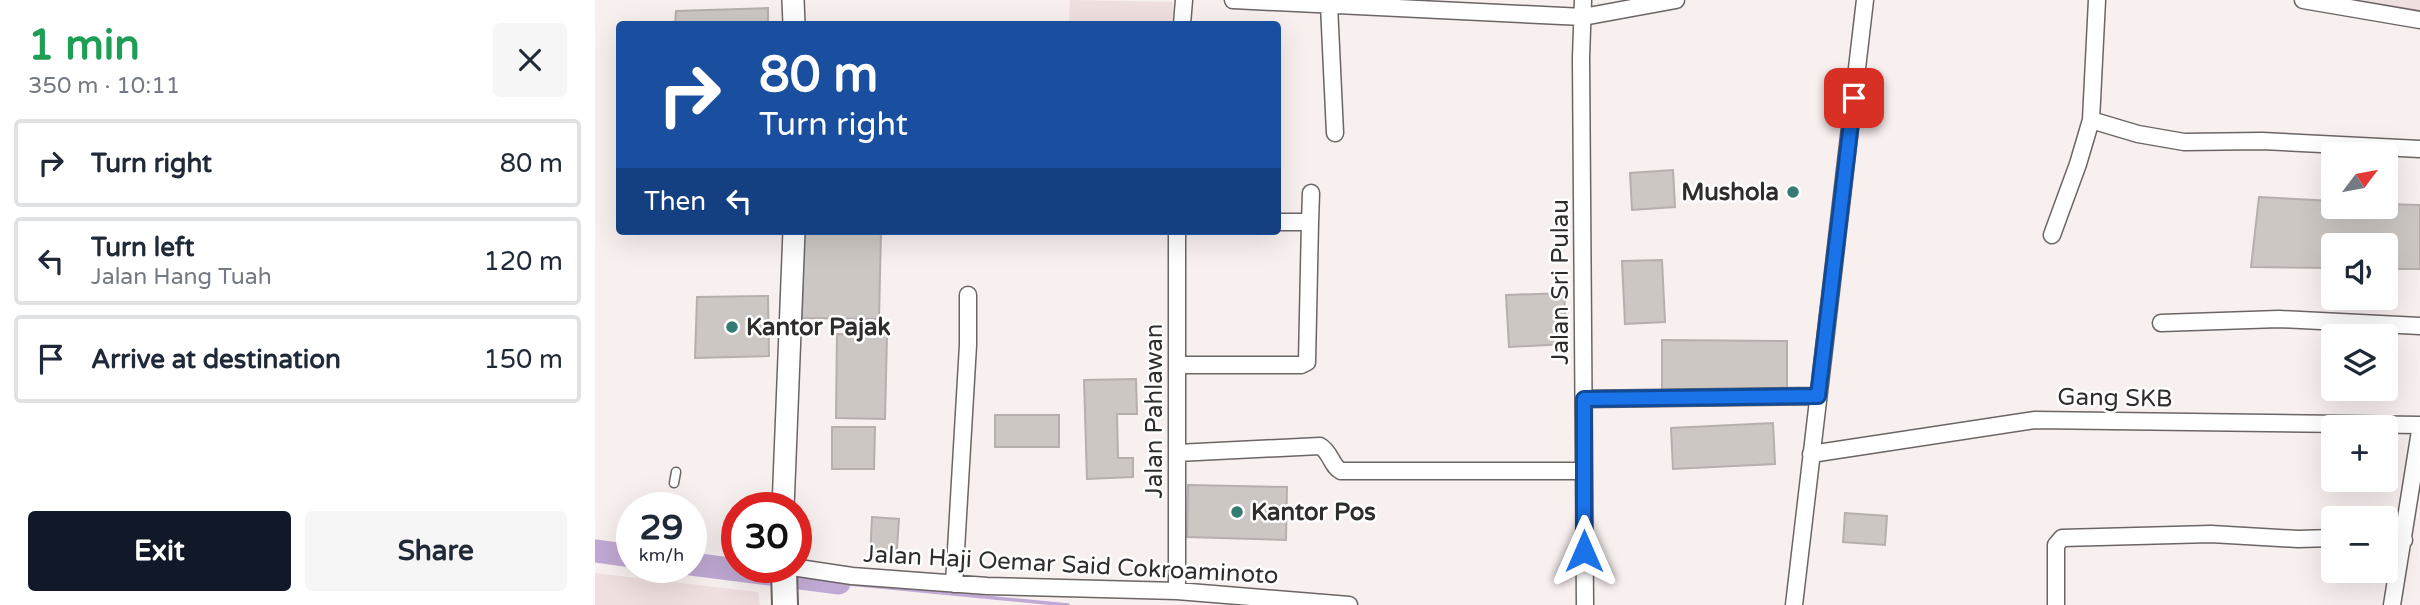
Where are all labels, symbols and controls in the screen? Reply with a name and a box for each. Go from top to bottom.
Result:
text: 1 min [28,20,140,71]
button: close [493,23,567,97]
text: 80 m [759,46,878,105]
icon: right [644,49,735,140]
pin [1824,68,1884,128]
text: 350 m · 10:11 [28,72,180,100]
icon: arrive [1835,79,1873,117]
text: Turn right [759,106,908,144]
north arrow [2321,142,2397,219]
map controls [2321,142,2398,583]
icon: right [32,144,70,182]
text: Turn right [91,148,212,179]
text: 80 m [500,148,563,179]
place label: Mushola [1681,178,1779,207]
icon: left [720,182,758,220]
marker: Mushola [1785,184,1801,200]
text: Then [644,186,706,217]
street label: Jalan Sri Pulau [1546,199,1575,365]
text: Turn left [91,232,194,263]
button: sound [2321,233,2398,310]
icon: left [32,242,70,280]
text: 120 m [483,246,563,277]
text: Jalan Hang Tuah [91,263,272,291]
place label: Kantor Pajak [746,313,891,342]
marker: Kantor Pajak [724,319,740,335]
street label: Jalan Pahlawan [1140,324,1169,498]
button: layers [2321,324,2398,401]
icon: arrive [32,340,70,378]
text: Arrive at destination [91,344,341,375]
text: 150 m [483,344,563,375]
street label: Gang SKB [2057,382,2173,414]
button: + [2321,415,2398,492]
speed limit sign: 30 [721,492,812,583]
place label: Kantor Pos [1251,498,1376,527]
marker: Kantor Pos [1229,504,1245,520]
button: − [2321,506,2398,583]
text: 29 [640,507,683,549]
button: Exit [28,511,291,591]
button: Share [305,511,567,591]
position arrow [1547,514,1621,588]
street label: Jalan Haji Oemar Said Cokroaminoto [863,540,1279,590]
text: km/h [639,544,684,566]

